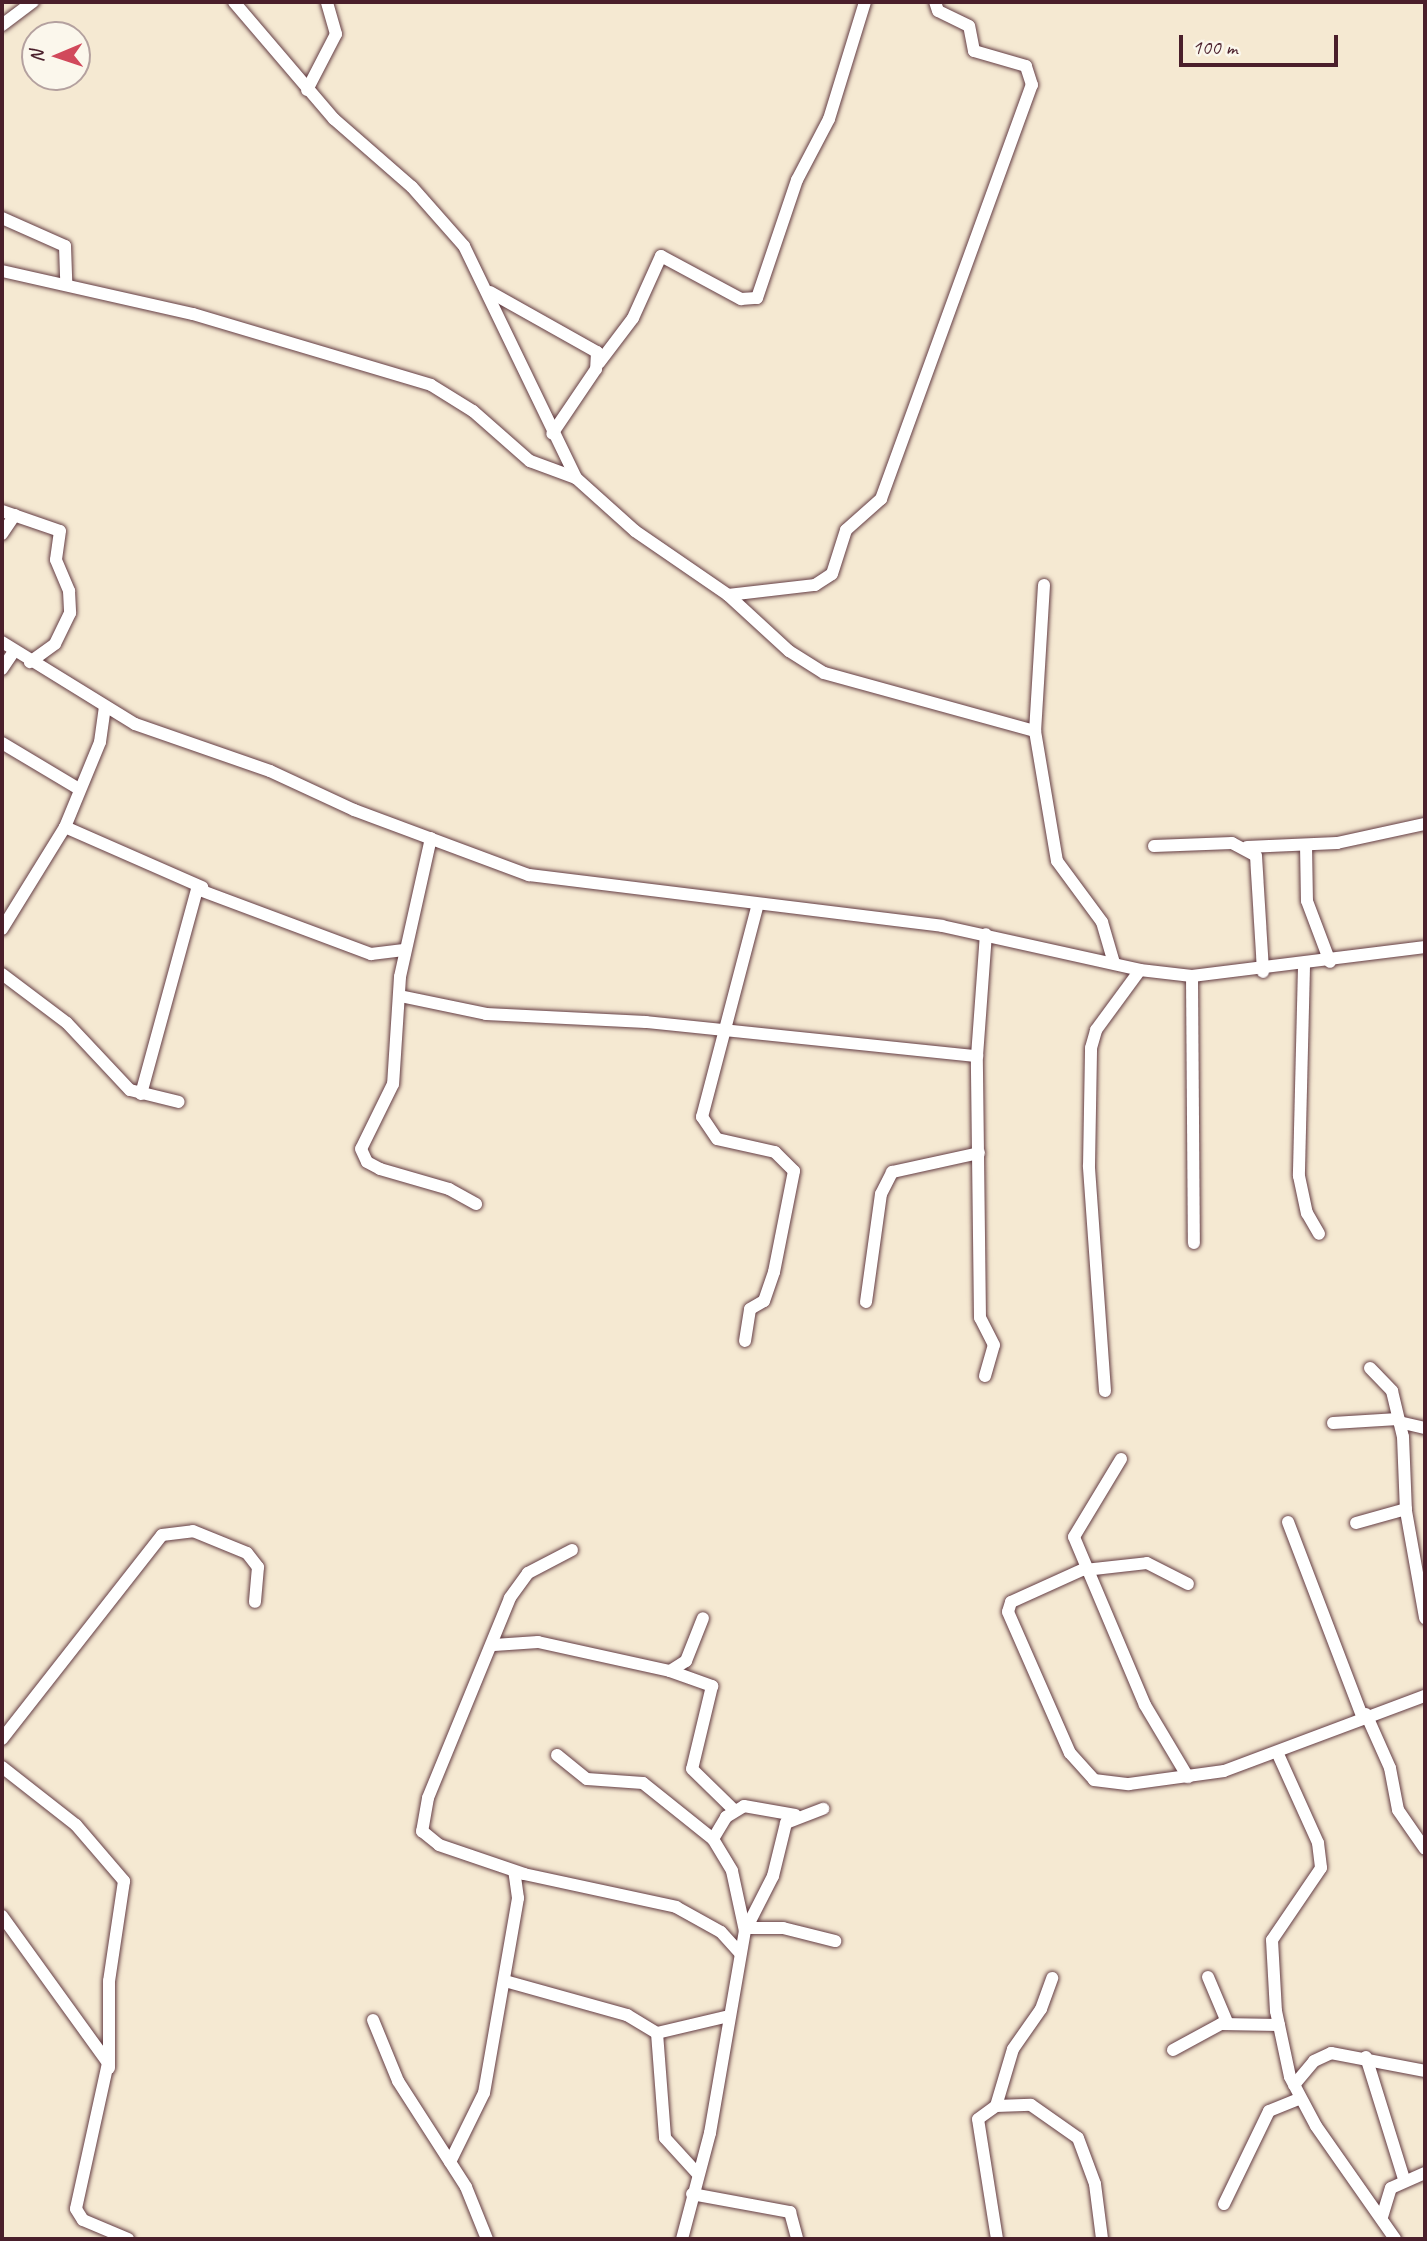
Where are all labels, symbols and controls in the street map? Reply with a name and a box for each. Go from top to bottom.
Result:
north arrow [21,21,91,91]
scale bar [1182,21,1341,65]
text: 100 m [1192,34,1237,60]
text: N [25,50,49,63]

